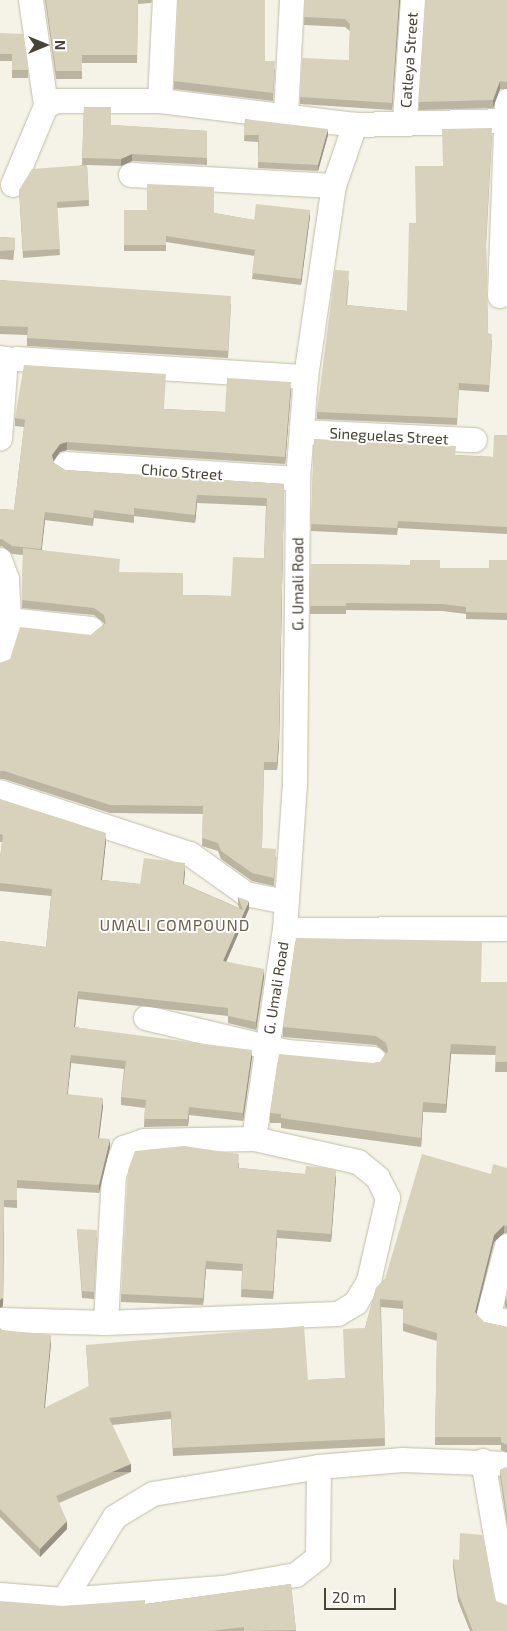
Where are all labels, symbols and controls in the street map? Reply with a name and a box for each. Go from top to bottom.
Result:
street label: Catleya Street [397,11,421,109]
north arrow [20,20,70,70]
text: N [52,40,69,50]
street label: Sineguelas Street [329,424,449,448]
street label: Chico Street [141,460,223,484]
street label: G. Umali Road [289,537,307,631]
district label: UMALI COMPOUND [98,915,252,935]
street label: G. Umali Road [260,940,292,1036]
scale bar [327,1578,400,1610]
text: 20 m [332,1588,366,1606]

